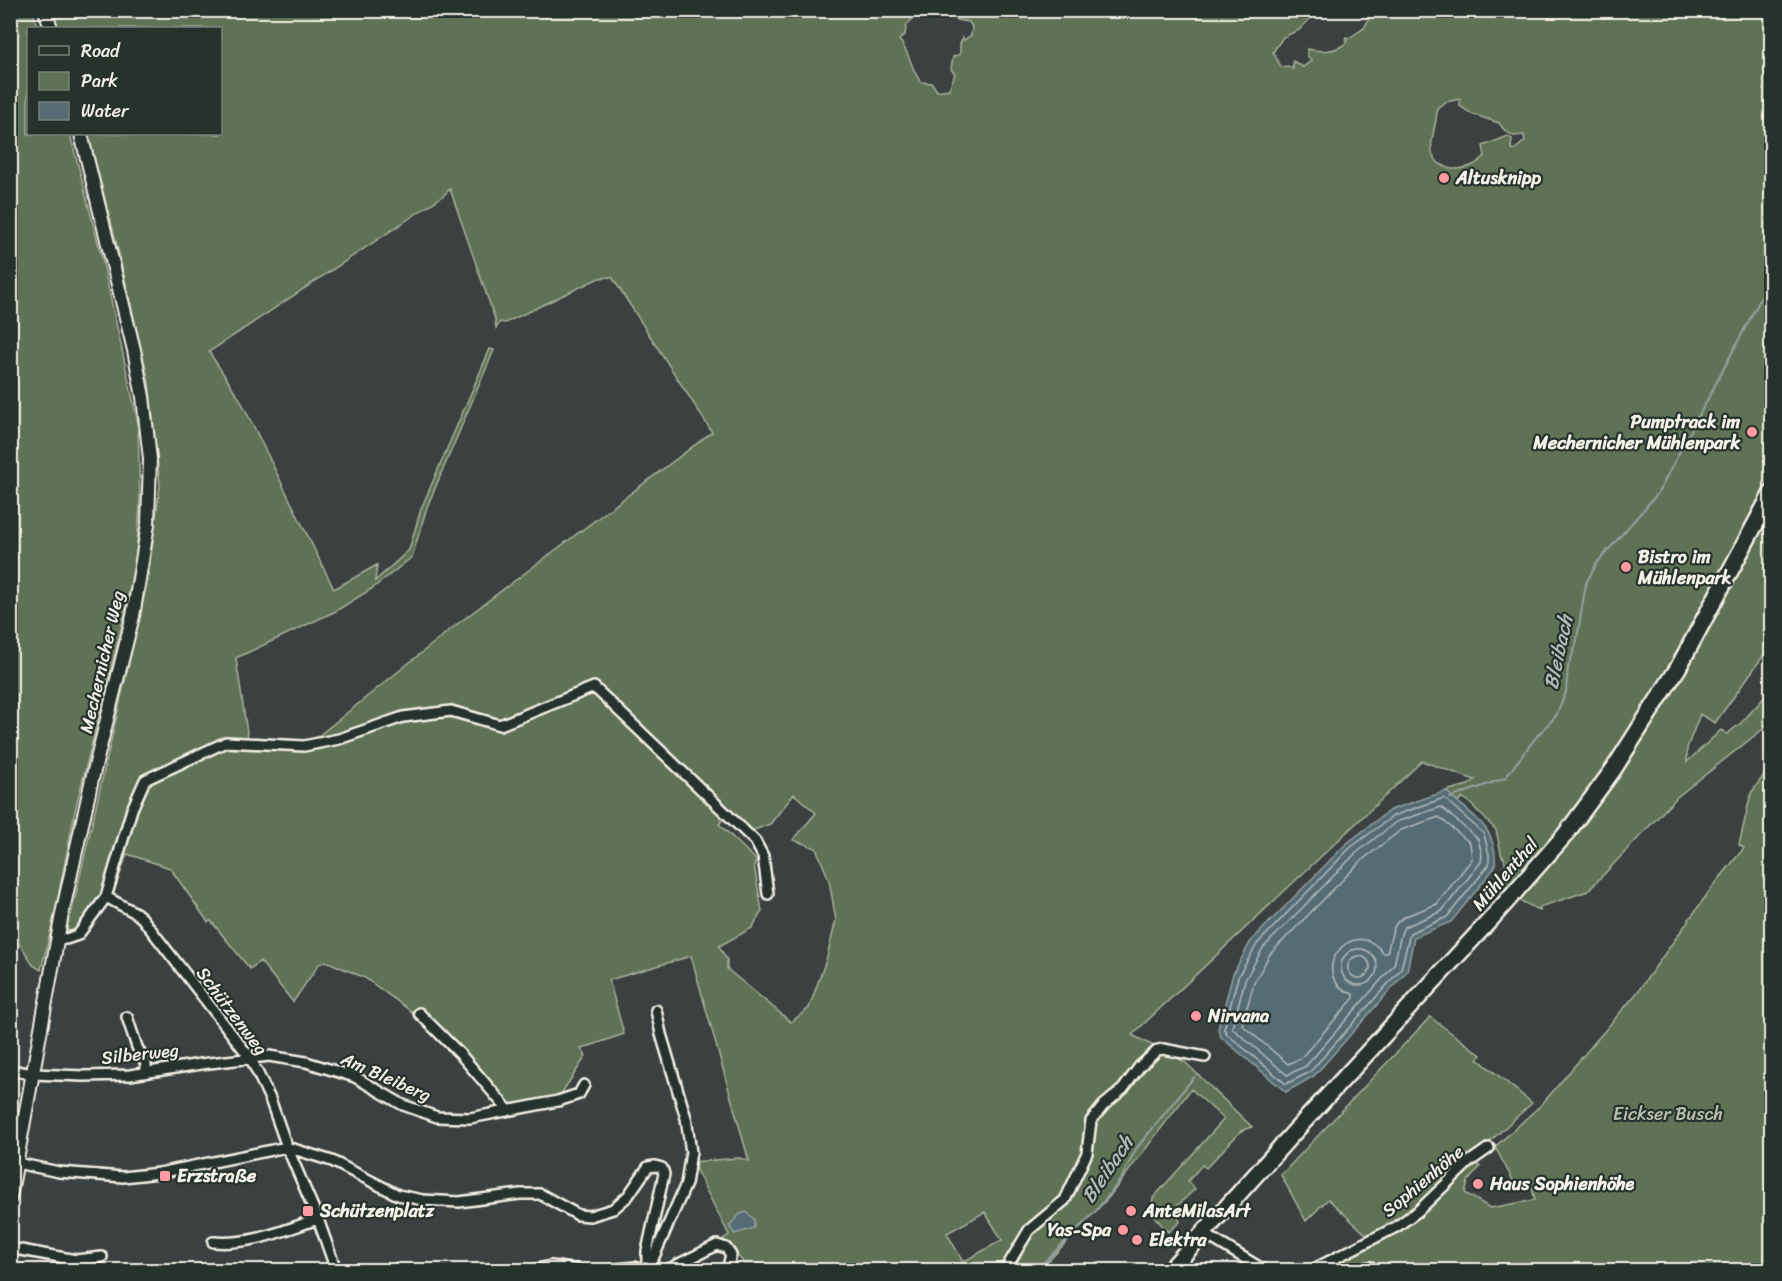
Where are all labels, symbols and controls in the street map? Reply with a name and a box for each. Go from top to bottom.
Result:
legend [27,27,222,135]
text: Road [81,35,121,67]
text: Park [81,65,118,97]
text: Water [81,95,130,127]
place label: Altusknipp [1455,162,1542,194]
marker: Altusknipp [1437,171,1451,185]
place label: Pumptrack im Mechernicher Mühlenpark [1532,406,1740,459]
marker: Pumptrack im Mechernicher Mühlenpark [1745,425,1759,439]
place label: Bistro im Mühlenpark [1637,541,1732,594]
marker: Bistro im Mühlenpark [1619,560,1633,574]
street label: Mechernicher Weg [70,587,134,737]
water label: Bleibach [1534,610,1584,693]
street label: Mühlenthal [1464,829,1547,918]
street label: Schützenweg [188,959,276,1063]
place label: Nirvana [1207,1000,1270,1032]
marker: Nirvana [1189,1009,1203,1023]
street label: Silberweg [100,1034,180,1074]
street label: Am Bleiberg [335,1042,436,1111]
park label: Eickser Busch [1613,1098,1723,1130]
water label: Bleibach [1072,1127,1144,1210]
street label: Sophienhöhe [1374,1137,1472,1225]
place label: Erzstraße [177,1160,257,1192]
place label: Haus Sophienhöhe [1489,1168,1634,1200]
marker: Erzstraße [158,1169,172,1183]
marker: Haus Sophienhöhe [1471,1177,1485,1191]
place label: Schützenplatz [319,1195,435,1227]
place label: AnteMilasArt [1142,1195,1252,1227]
marker: Schützenplatz [301,1204,315,1218]
marker: AnteMilasArt [1124,1204,1138,1218]
place label: Yas-Spa [1047,1214,1112,1246]
marker: Yas-Spa [1116,1223,1130,1237]
place label: Elektra [1149,1224,1208,1256]
marker: Elektra [1130,1233,1144,1247]

